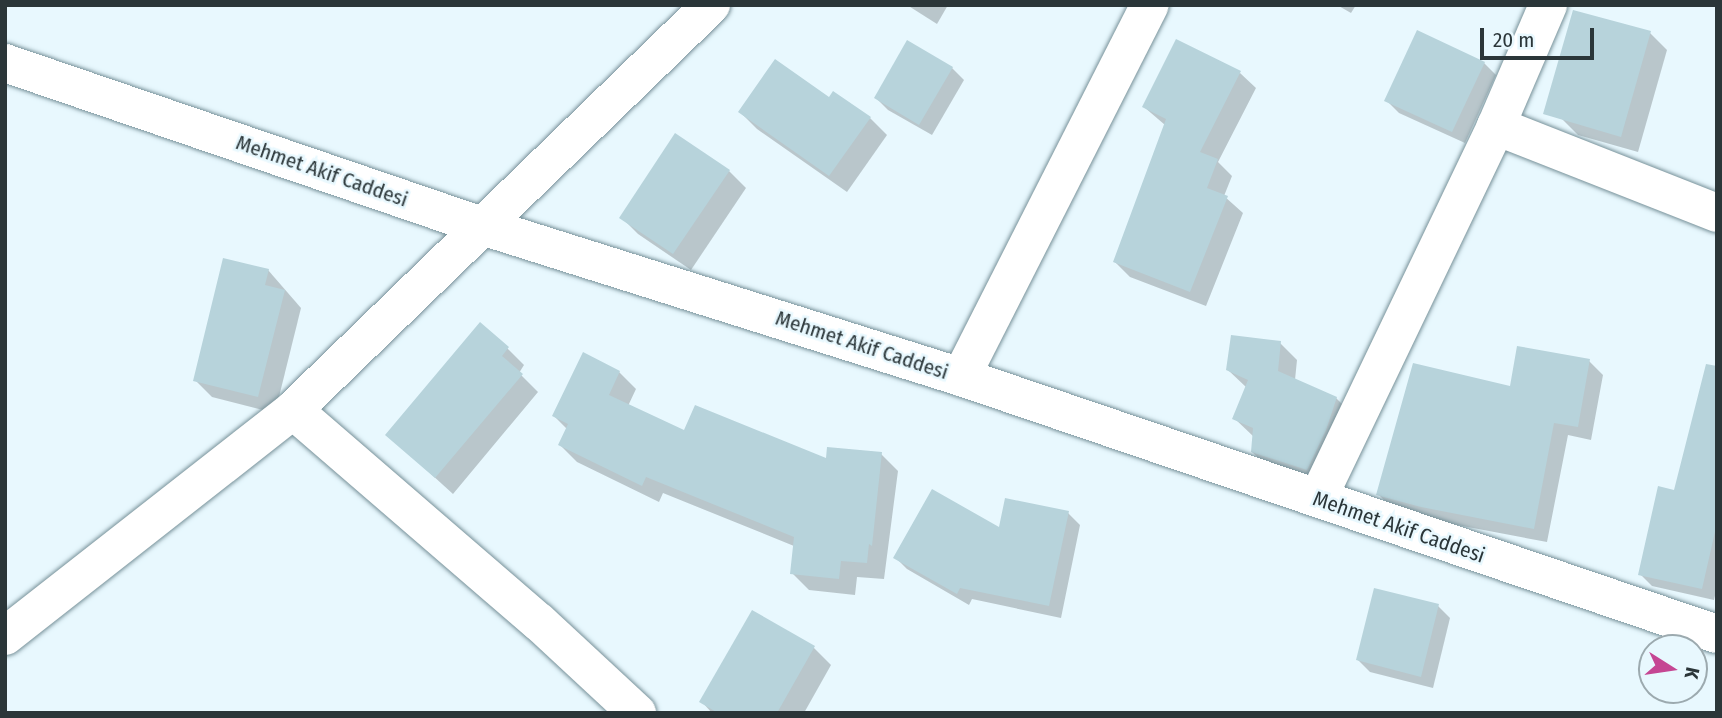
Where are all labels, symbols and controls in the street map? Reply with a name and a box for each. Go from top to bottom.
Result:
scale bar [1484,14,1598,58]
text: 20 m [1493,27,1534,53]
street label: Mehmet Akif Caddesi [233,130,411,212]
street label: Mehmet Akif Caddesi [772,305,952,385]
street label: Mehmet Akif Caddesi [1310,486,1488,568]
north arrow [1638,634,1708,704]
text: K [1680,665,1704,681]

